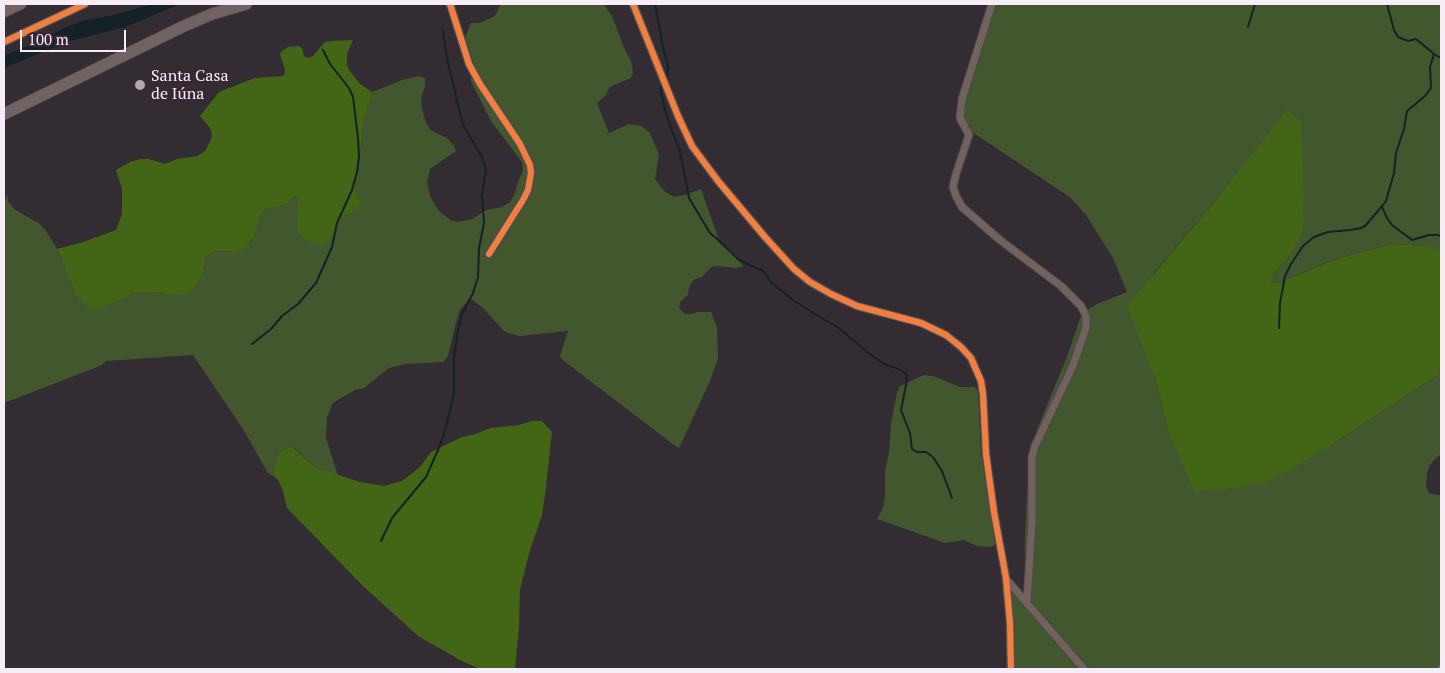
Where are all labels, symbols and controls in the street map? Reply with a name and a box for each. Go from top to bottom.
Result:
scale bar [22,20,129,52]
text: 100 m [28,29,69,49]
place label: Santa Casa de Iúna [151,66,228,104]
marker: Santa Casa de Iúna [133,78,147,92]

